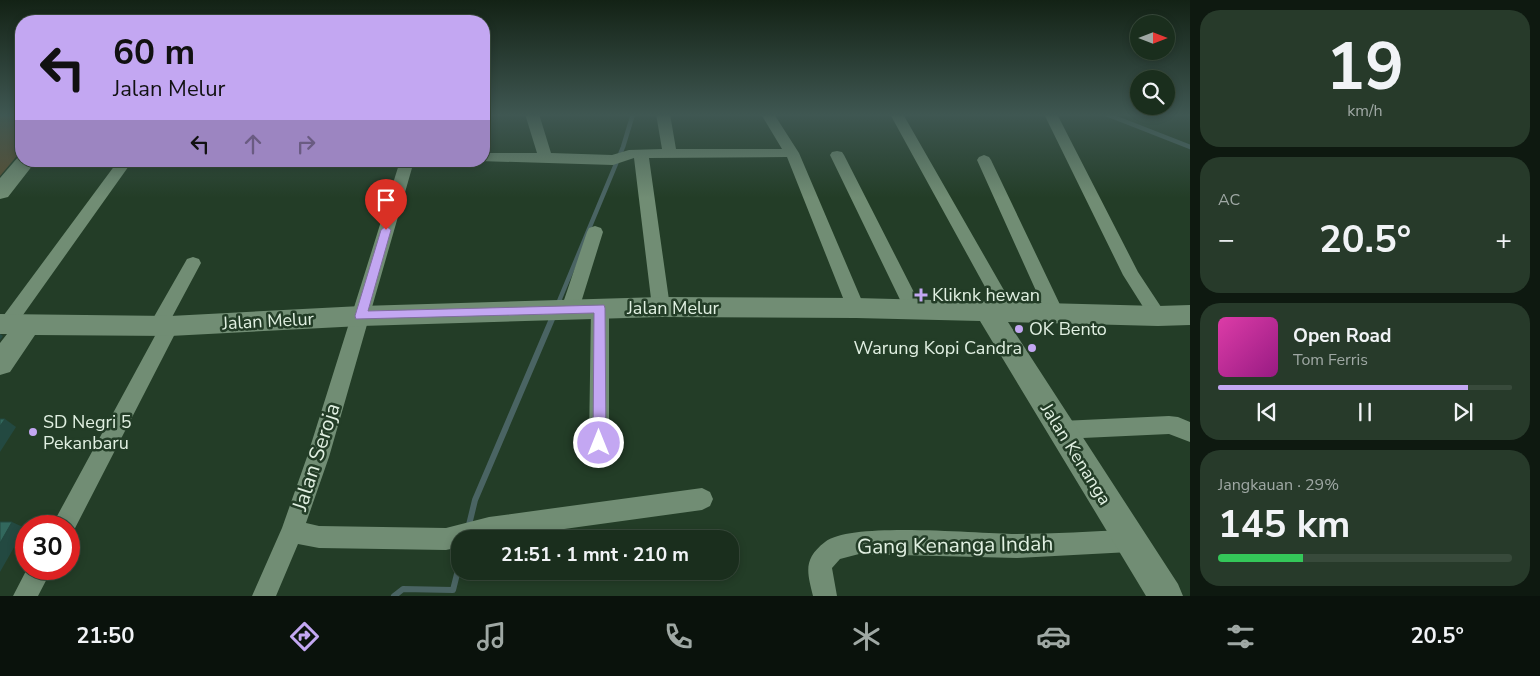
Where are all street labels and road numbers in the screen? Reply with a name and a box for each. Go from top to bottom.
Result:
street label: Jalan Melur [626,296,720,320]
street label: Jalan Melur [220,307,315,335]
street label: Jalan Kenanga [1035,398,1117,509]
street label: Jalan Seroja [285,399,347,515]
street label: Gang Kenanga Indah [857,529,1053,561]

